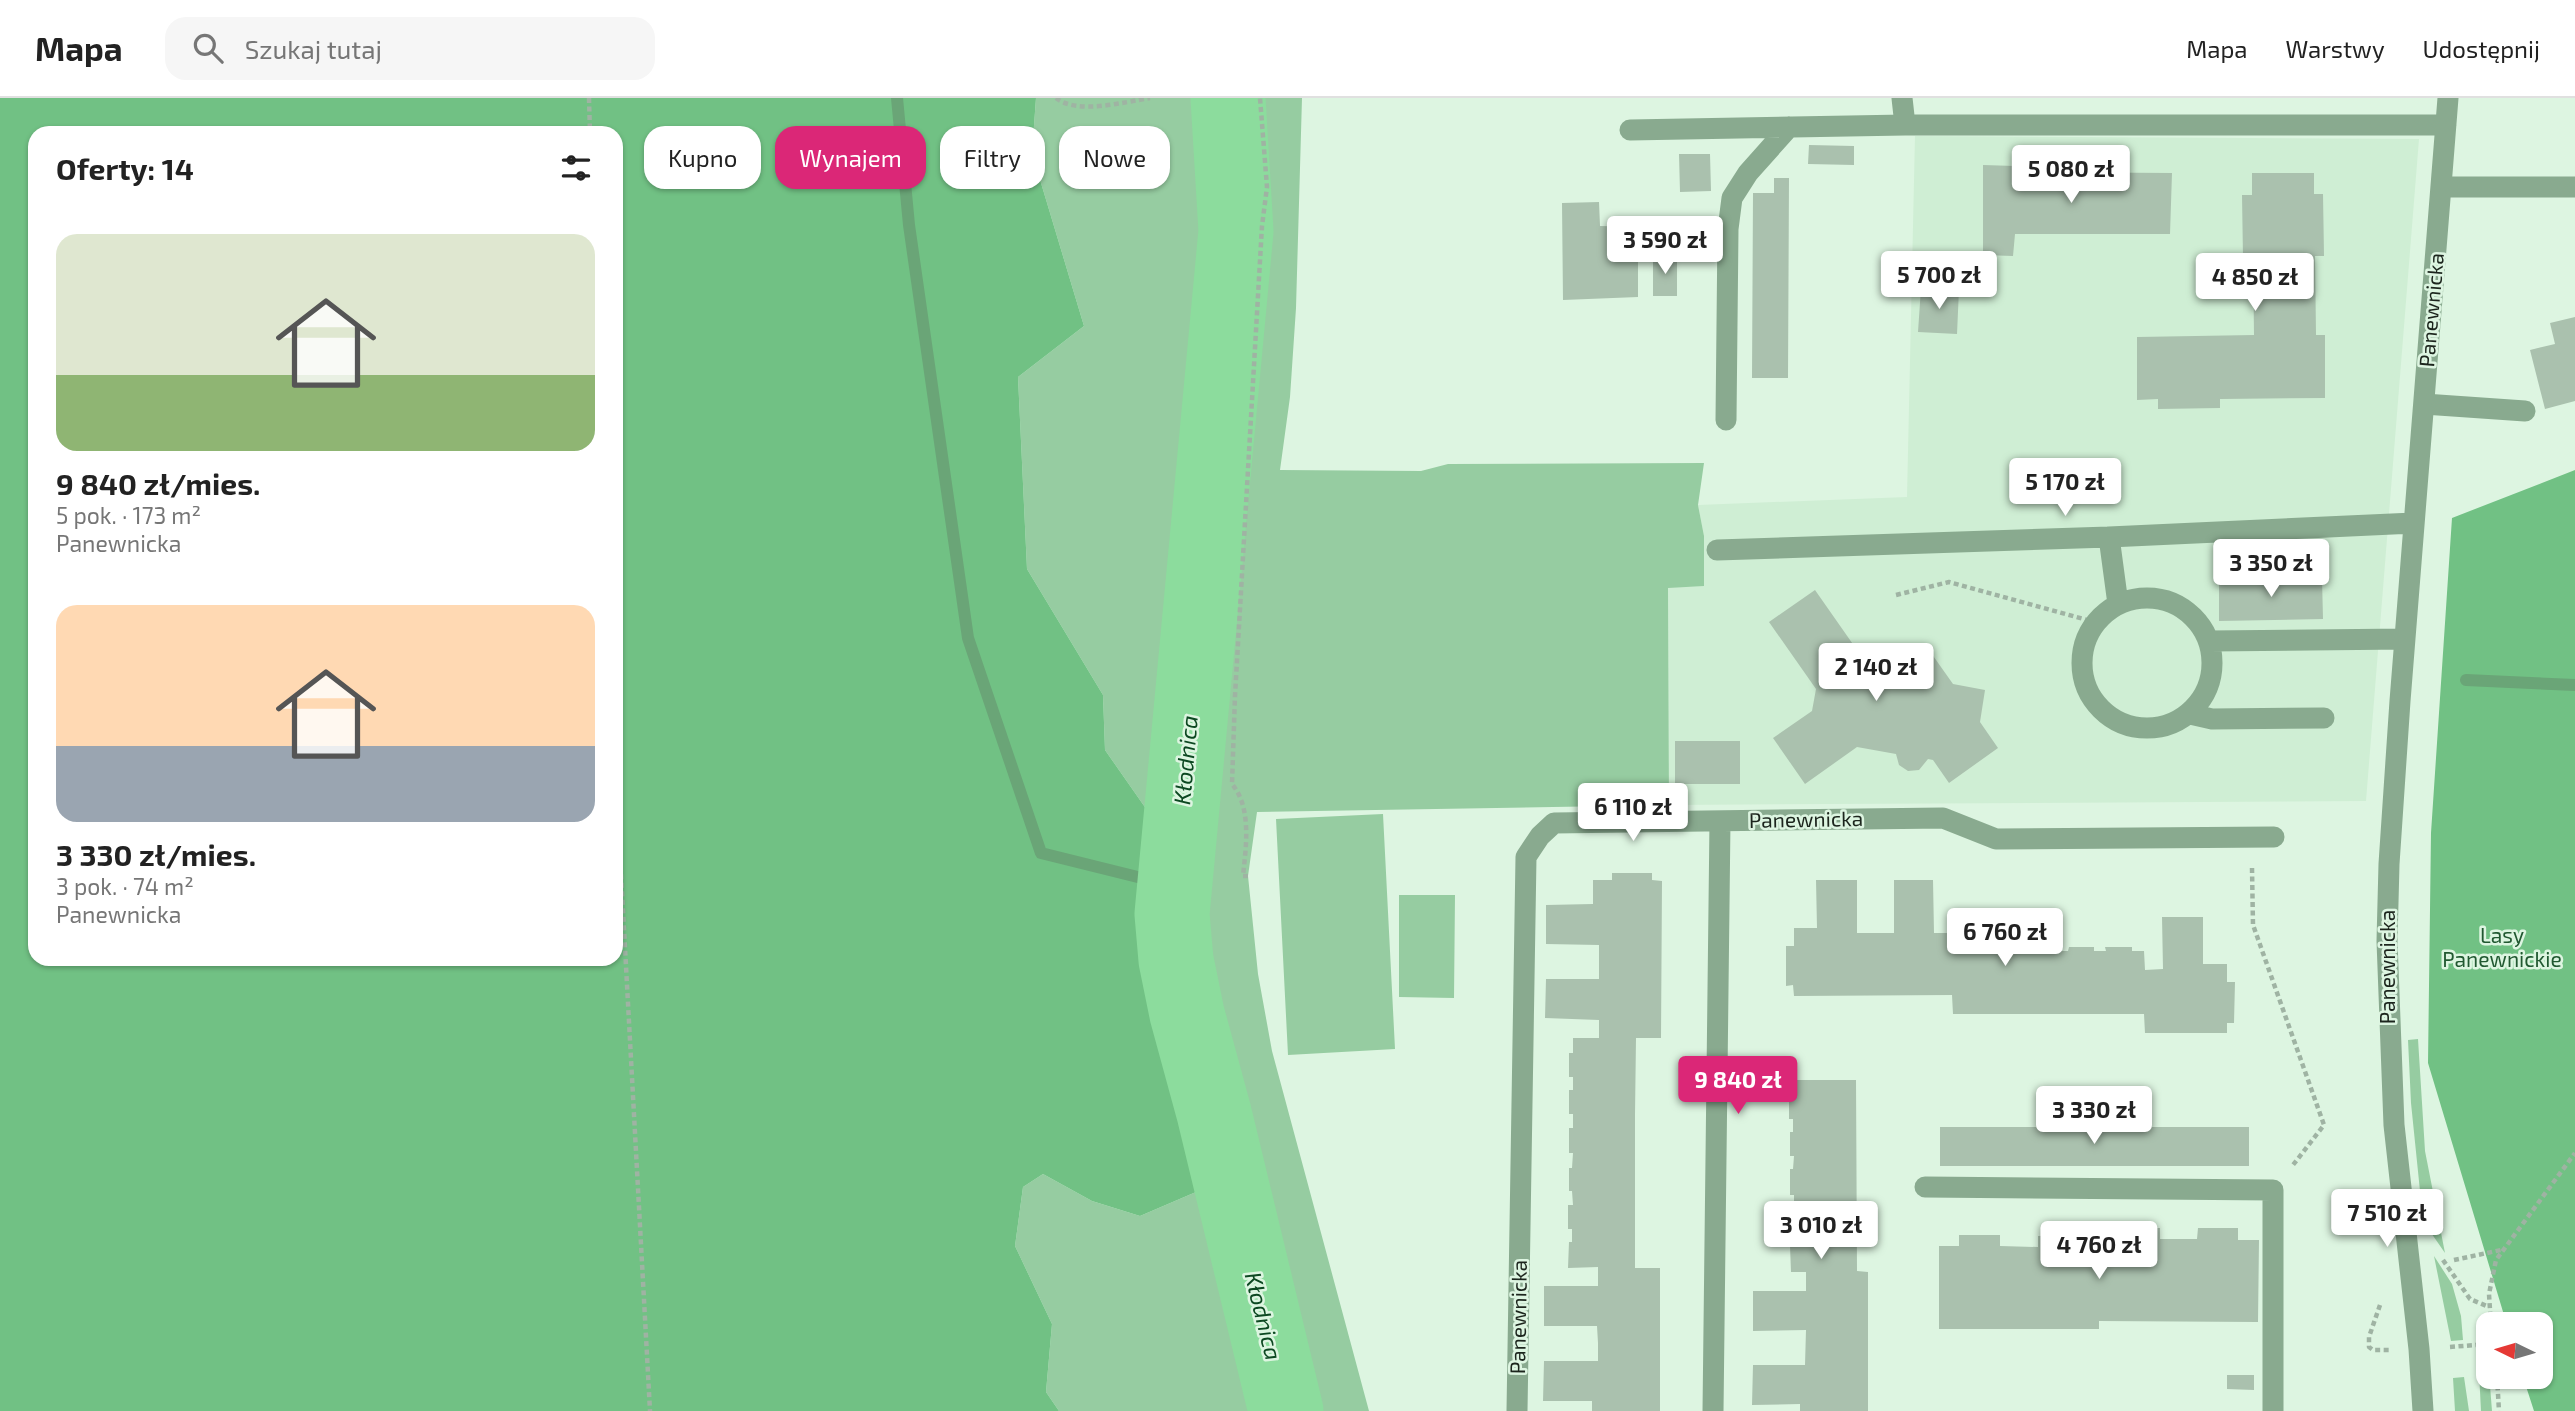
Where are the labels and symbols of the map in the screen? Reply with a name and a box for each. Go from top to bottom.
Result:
pin: 5 080 zł [1999,146,2143,205]
pin: 3 590 zł [1593,216,1737,276]
pin: 5 700 zł [1867,252,2011,311]
street label: Panewnicka [2413,252,2448,368]
pin: 4 850 zł [2183,254,2327,313]
pin: 5 170 zł [1993,458,2137,518]
pin: 3 350 zł [2199,540,2343,599]
pin: 2 140 zł [1804,644,1948,703]
water label: Kłodnica [1167,714,1203,806]
pin: 6 110 zł [1561,784,1705,843]
street label: Panewnicka [1749,805,1863,832]
pin: 6 760 zł [1933,908,2077,968]
street label: Panewnicka [2374,910,2399,1024]
park label: Lasy Panewnickie [2442,922,2562,971]
pin: 9 840 zł [1666,1056,1810,1116]
pin: 3 330 zł [2022,1086,2166,1146]
pin: 7 510 zł [2315,1190,2459,1249]
pin: 3 010 zł [1749,1202,1893,1261]
pin: 4 760 zł [2027,1222,2171,1281]
street label: Panewnicka [1504,1260,1531,1374]
water label: Kłodnica [1240,1269,1288,1363]
north arrow [2476,1312,2553,1390]

